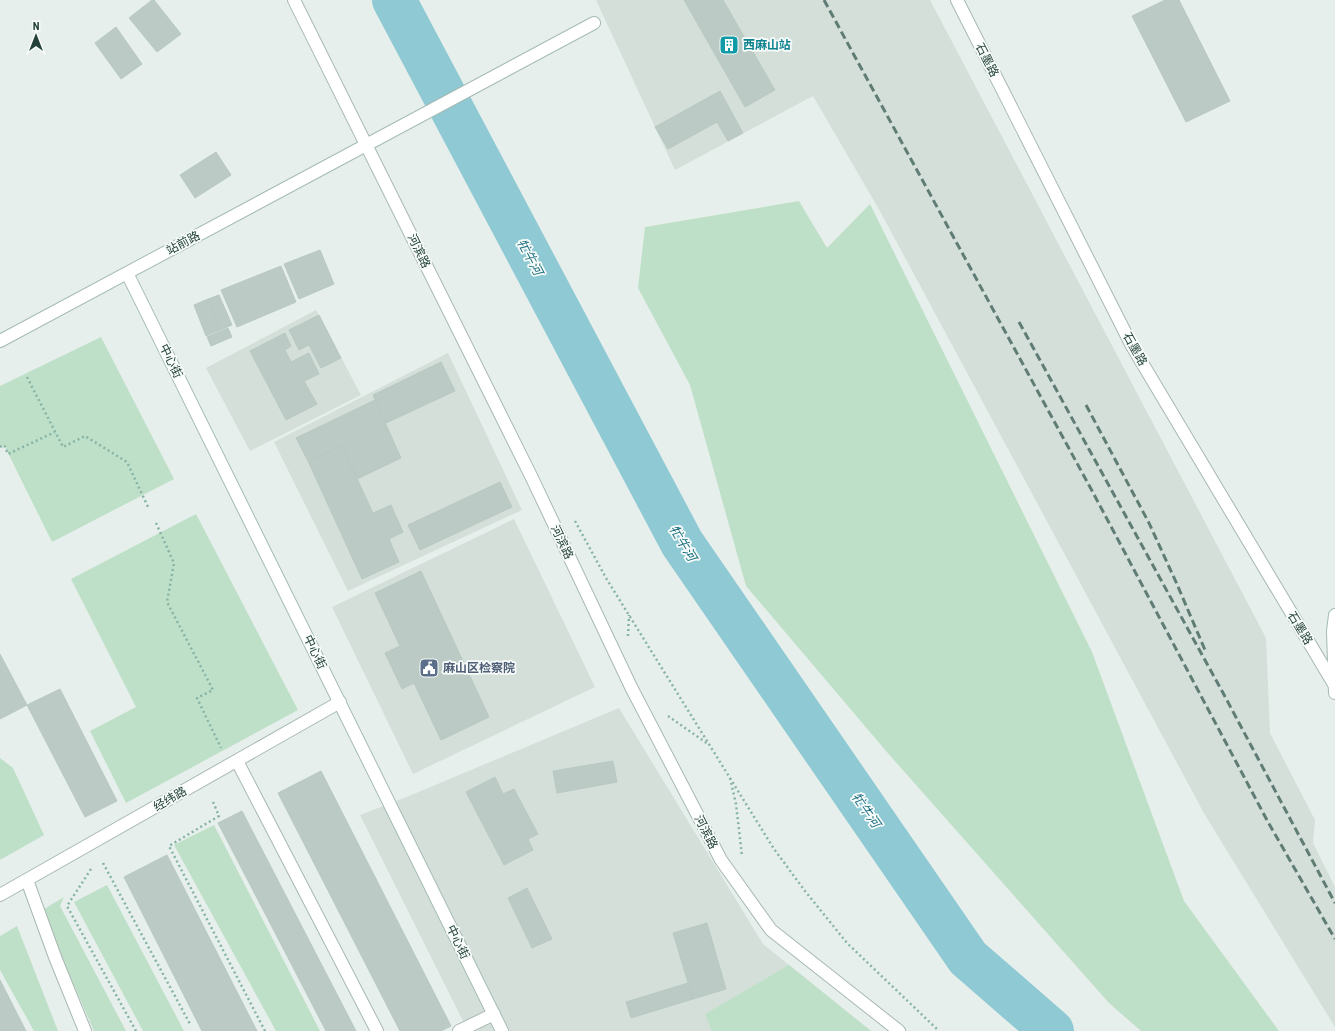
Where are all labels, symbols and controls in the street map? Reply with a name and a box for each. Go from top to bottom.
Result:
north arrow [16,16,56,56]
text: N [33,20,40,33]
building icon: 西麻山站 [718,34,740,56]
place label: 西麻山站 [743,38,791,52]
street label: 石墨路 [973,41,1001,79]
street label: 站前路 [164,228,202,258]
street label: 河滨路 [405,232,433,270]
water label: 牤牛河 [514,236,547,280]
street label: 石墨路 [1120,330,1150,368]
street label: 中心街 [157,342,185,380]
water label: 牤牛河 [667,522,701,566]
street label: 河滨路 [548,523,576,561]
street label: 石墨路 [1285,609,1315,647]
street label: 中心街 [301,633,329,671]
public building icon: 麻山区检察院 [418,657,440,679]
place label: 麻山区检察院 [443,661,515,675]
street label: 经纬路 [151,784,189,814]
water label: 牤牛河 [849,790,885,833]
street label: 河滨路 [692,813,720,851]
street label: 中心街 [444,923,472,961]

